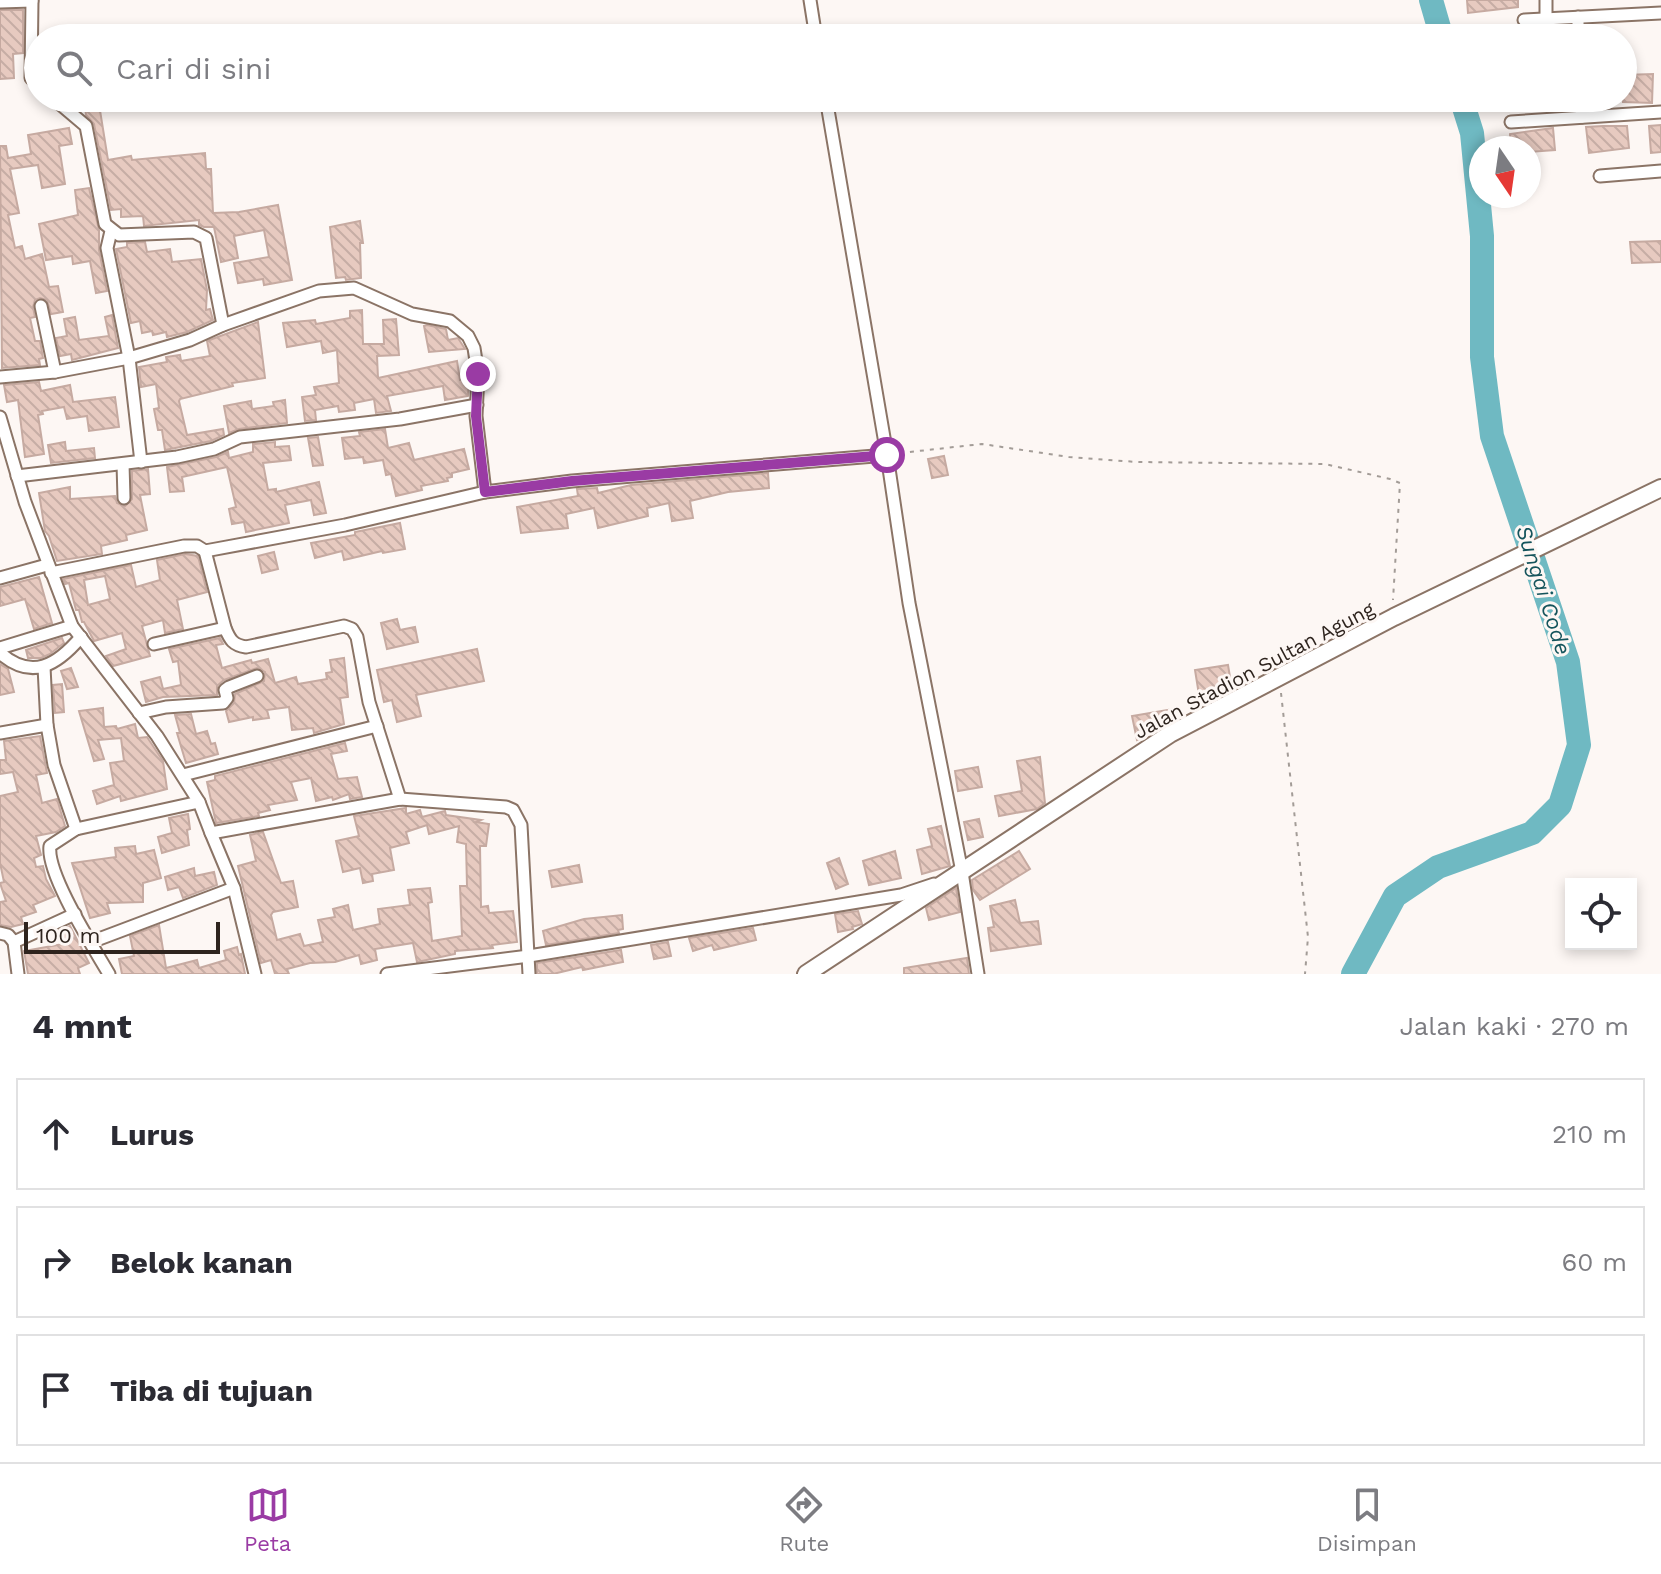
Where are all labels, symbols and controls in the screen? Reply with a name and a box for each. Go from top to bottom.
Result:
search box [24,24,1637,112]
icon: search [52,46,96,90]
text: Cari di sini [116,51,271,86]
north arrow [1469,136,1541,208]
route end [460,356,496,392]
route start [869,437,905,473]
water label: Sungai Code [1511,522,1576,658]
street label: Jalan Stadion Sultan Agung [1130,596,1379,744]
map controls [1565,878,1637,950]
button: locate [1565,878,1637,950]
scale bar [24,918,220,954]
text: 100 m [36,923,100,948]
text: 4 mnt [32,1006,132,1046]
text: Jalan kaki · 270 m [1399,1011,1629,1041]
icon: ahead [34,1112,78,1156]
text: Lurus [110,1117,194,1152]
text: 210 m [1552,1119,1627,1149]
icon: right [34,1240,78,1284]
text: Belok kanan [110,1245,293,1280]
text: 60 m [1561,1247,1627,1277]
icon: arrive [34,1368,78,1412]
text: Tiba di tujuan [110,1373,313,1408]
tab: Peta [244,1483,291,1556]
tab: Rute [779,1483,829,1556]
tab: Disimpan [1317,1483,1417,1556]

